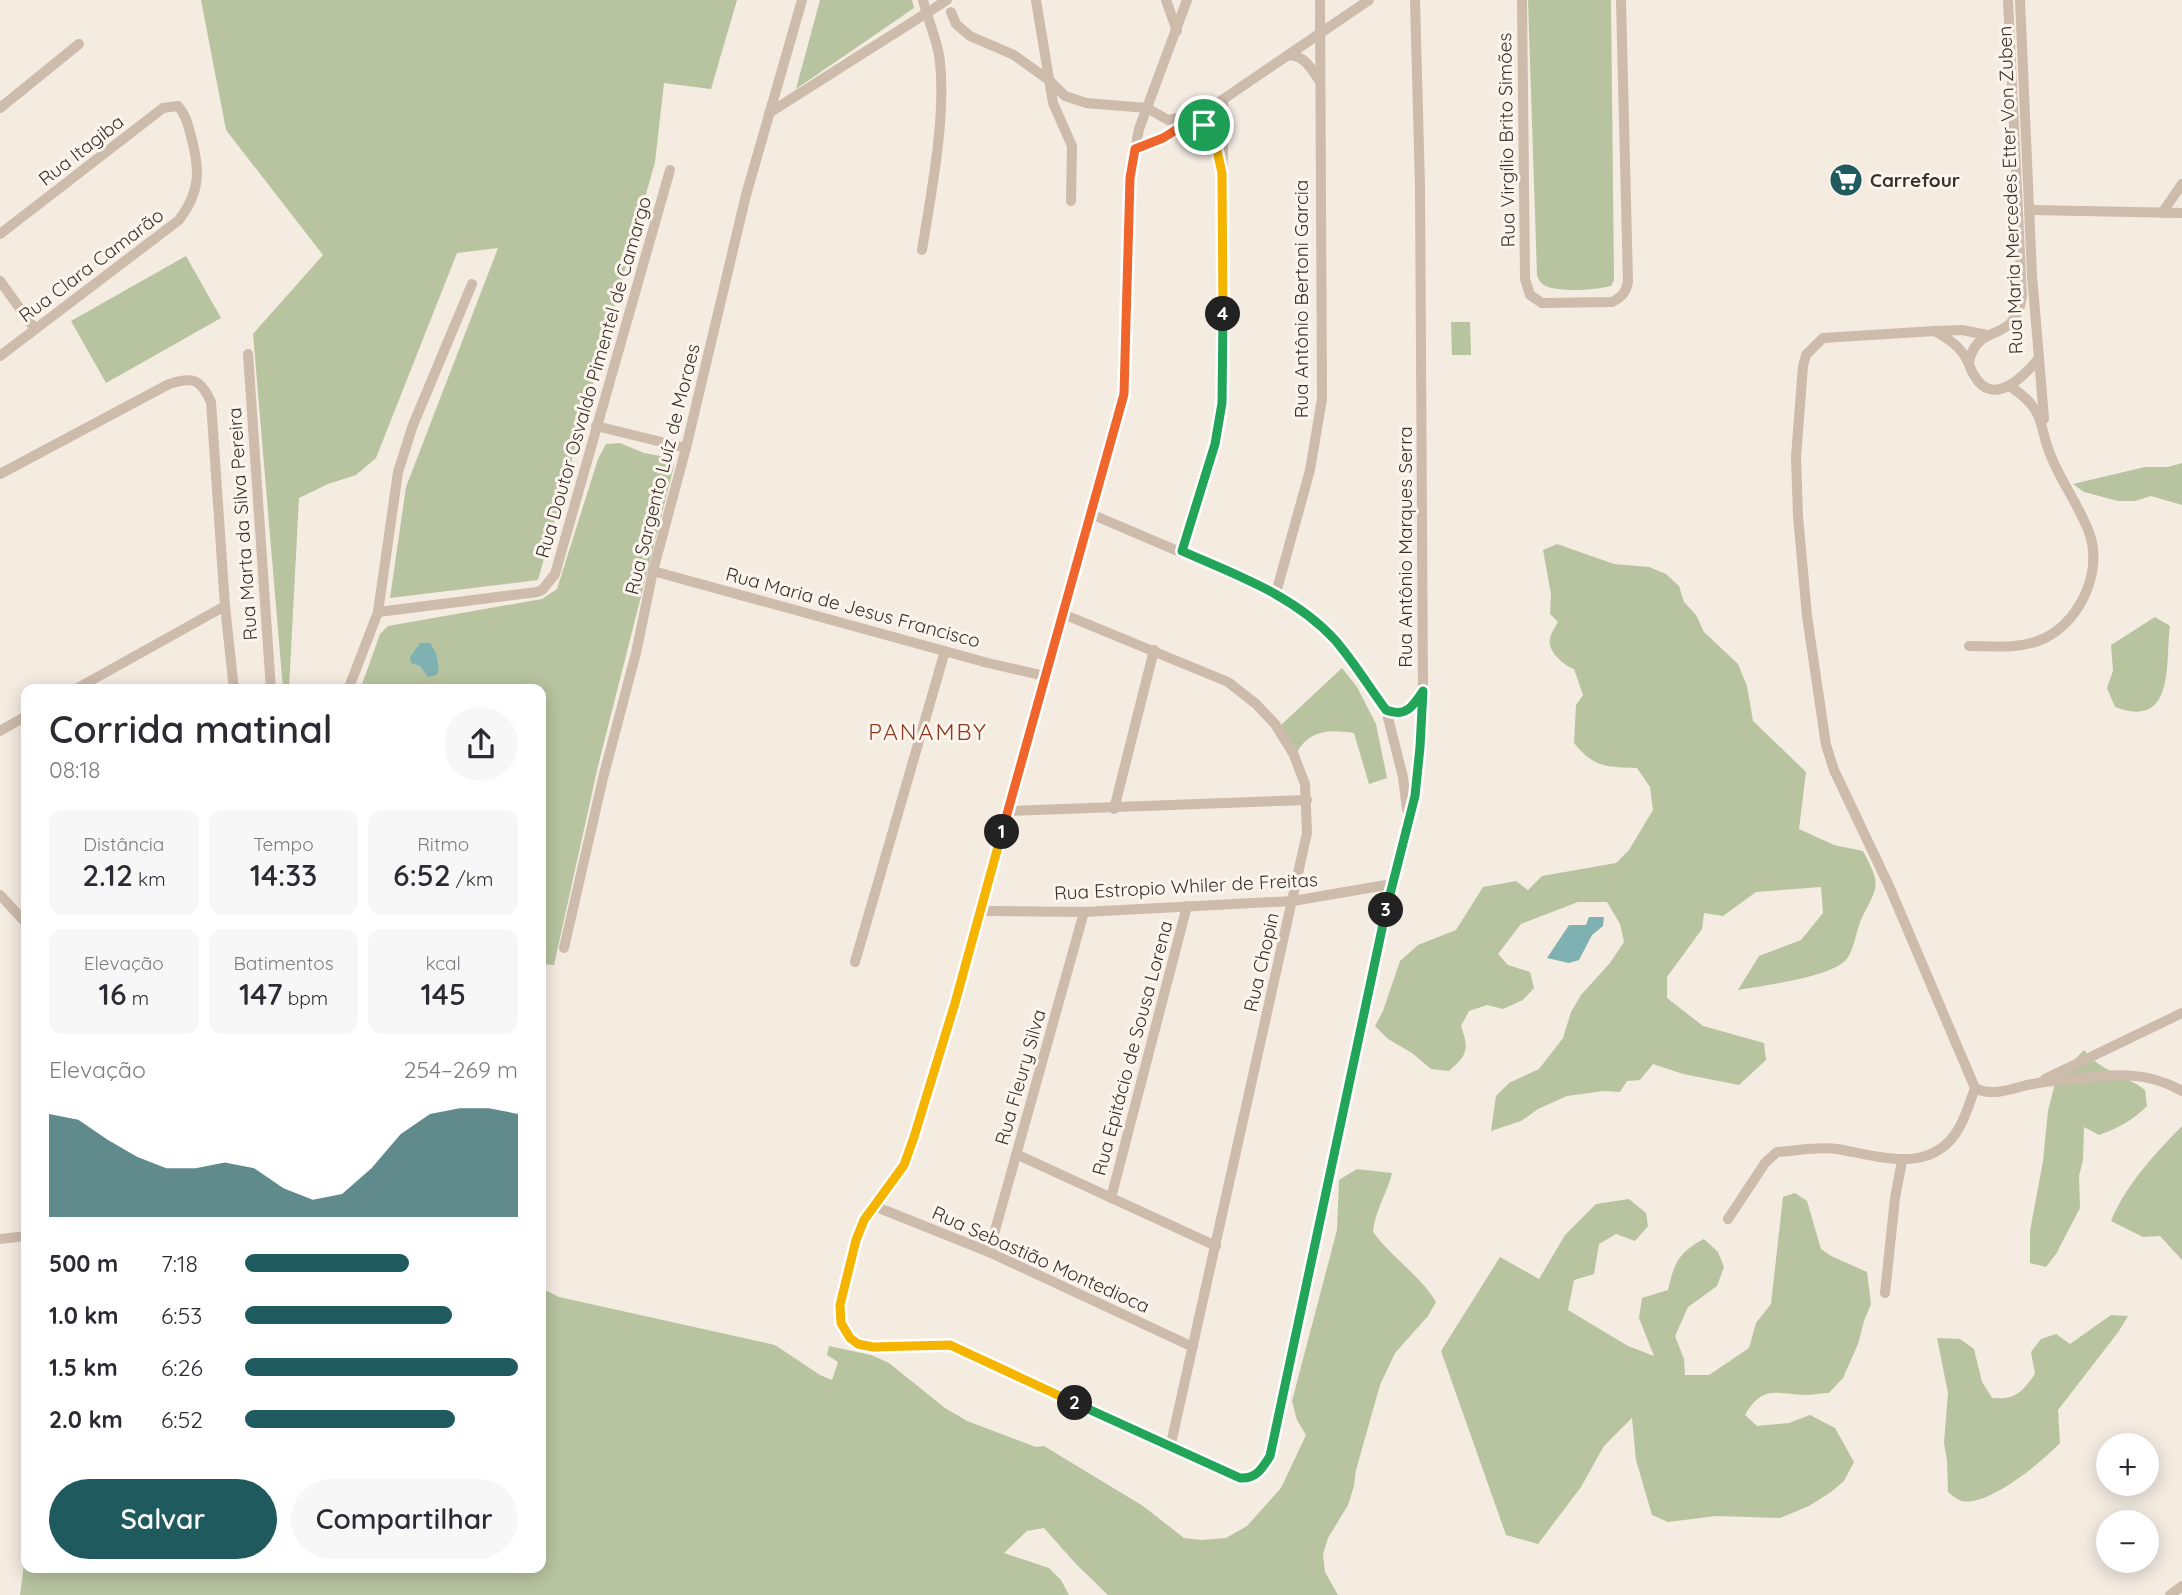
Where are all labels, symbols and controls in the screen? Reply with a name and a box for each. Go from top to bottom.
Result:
street label: Rua Maria Mercedes Etter Von Zuben [1992,25,2028,355]
street label: Rua Virgílio Brito Simões [1492,32,1520,248]
pin [1174,95,1234,155]
icon: arrive [1185,106,1223,144]
street label: Rua Itagiba [34,109,128,191]
supermarket icon: Carrefour [1827,161,1865,199]
place label: Carrefour [1870,168,1960,192]
street label: Rua Antônio Bertoni Garcia [1289,180,1313,418]
street label: Rua Doutor Osvaldo Pimentel de Camargo [530,193,656,561]
street label: Rua Clara Camarão [14,203,168,327]
pin: 4 [1206,296,1240,332]
text: 4 [1217,301,1228,325]
street label: Rua Sargento Luíz de Moraes [619,341,705,597]
street label: Rua Marta da Silva Pereira [222,407,262,641]
street label: Rua Antônio Marques Serra [1393,426,1417,668]
street label: Rua Maria de Jesus Francisco [723,561,983,653]
text: Corrida matinal [49,705,333,753]
button: share [444,707,518,781]
district label: PANAMBY [868,717,988,746]
text: 08:18 [49,755,100,784]
pin: 1 [984,814,1020,850]
text: 1 [998,819,1005,843]
text: Distância [83,832,164,856]
text: Tempo [253,832,314,856]
text: Ritmo [417,832,469,856]
text: 2.12 [82,856,133,894]
text: 14:33 [250,856,317,894]
text: 6:52 [393,856,451,894]
text: km [133,867,166,891]
text: /km [451,867,493,891]
street label: Rua Estropio Whiler de Freitas [1054,867,1319,905]
pin: 3 [1368,892,1404,928]
text: 3 [1380,897,1391,921]
street label: Rua Chopin [1238,910,1284,1014]
street label: Rua Epitácio de Sousa Lorena [1086,918,1178,1178]
text: Elevação [84,951,164,975]
text: Batimentos [233,951,334,975]
text: kcal [425,951,461,975]
text: 16 [99,975,127,1013]
text: 147 [239,975,283,1013]
text: 145 [420,975,466,1013]
text: m [127,986,149,1010]
text: bpm [283,986,328,1010]
street label: Rua Fleury Silva [989,1006,1051,1148]
text: Elevação [49,1055,146,1084]
text: 254–269 m [404,1055,518,1084]
street label: Rua Sebastião Montedioca [928,1200,1154,1318]
text: 500 m [49,1249,118,1278]
text: 7:18 [161,1249,198,1278]
text: 1.0 km [49,1301,119,1330]
text: 6:53 [161,1301,202,1330]
text: 1.5 km [49,1353,118,1382]
text: 6:26 [161,1353,203,1382]
pin: 2 [1058,1386,1092,1420]
text: 2 [1069,1390,1080,1414]
text: 2.0 km [49,1405,123,1434]
text: 6:52 [161,1405,203,1434]
map controls [2096,1433,2159,1573]
button: + [2096,1433,2159,1496]
button: Salvar [49,1479,277,1559]
button: Compartilhar [291,1479,518,1559]
button: − [2096,1510,2159,1573]

